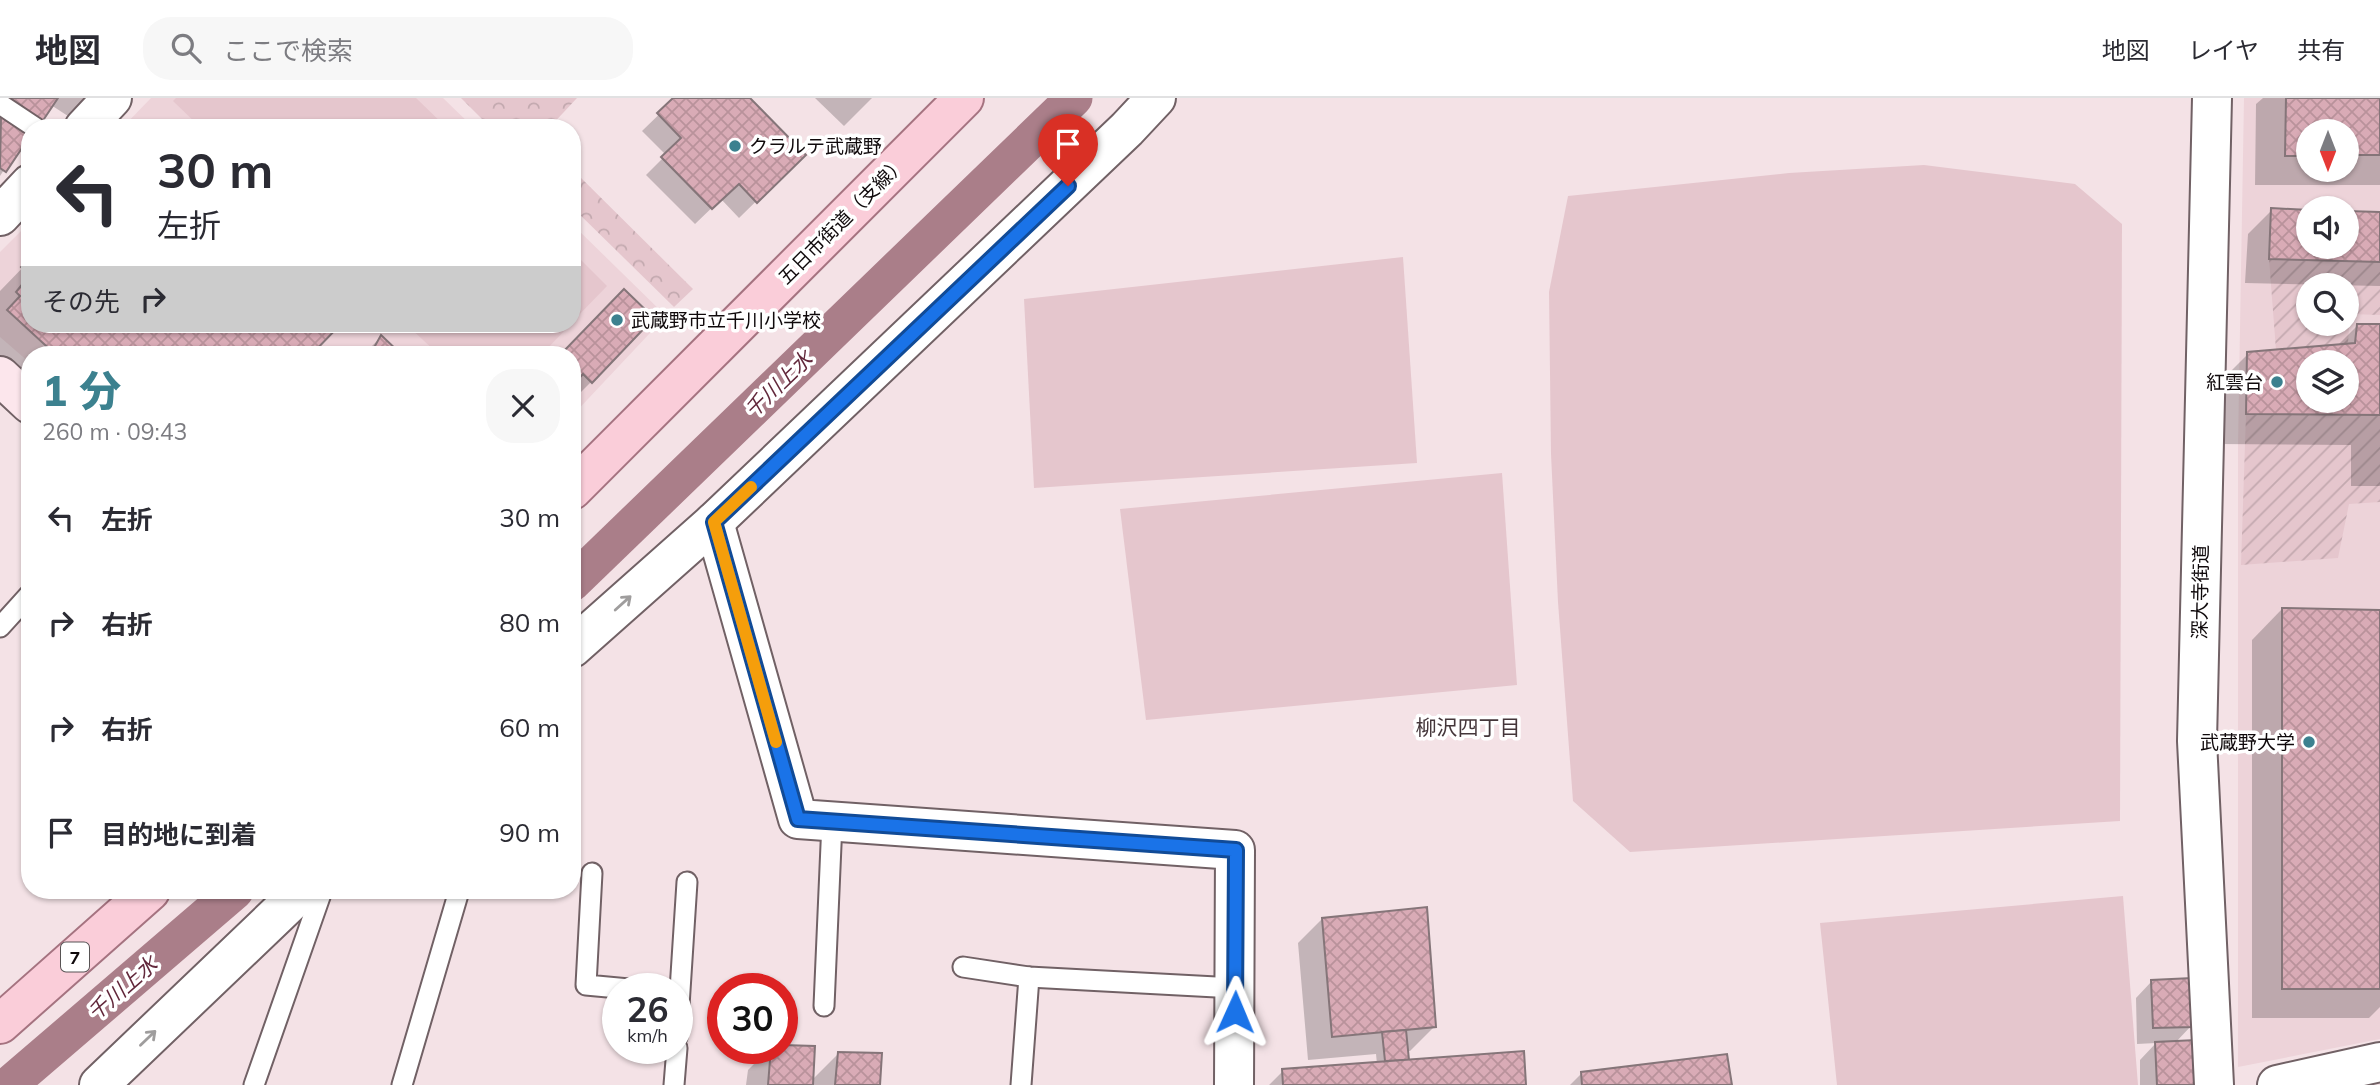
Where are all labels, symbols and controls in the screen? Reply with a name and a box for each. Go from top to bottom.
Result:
search box [143,17,633,80]
text: 地図 [35,29,101,70]
icon: search [167,29,205,67]
text: ここで検索 [223,34,353,67]
text: 地図 [2102,35,2150,65]
text: レイヤ [2188,35,2259,65]
text: 共有 [2297,35,2345,65]
pin [1038,114,1098,186]
north arrow [2296,119,2359,182]
map controls [2296,119,2359,413]
icon: arrive [1049,125,1087,163]
place label: クラルテ武蔵野 [749,134,882,158]
marker: クラルテ武蔵野 [727,138,743,154]
text: 30 m [157,139,273,200]
icon: left [42,147,133,238]
street label: 五日市街道（支線） [773,151,911,289]
button: sound [2296,196,2359,259]
text: 左折 [157,205,221,245]
button: search [2296,273,2359,336]
icon: right [134,280,172,318]
text: その先 [42,285,120,318]
place label: 武蔵野市立千川小学校 [631,308,821,332]
marker: 武蔵野市立千川小学校 [609,312,625,328]
water label: 千川上水 [739,344,819,423]
button: layers [2296,350,2359,413]
text: 1 分 [42,364,121,417]
button: close [486,369,560,443]
place label: 紅雲台 [2206,370,2263,394]
marker: 紅雲台 [2269,374,2285,390]
text: 260 m · 09:43 [42,417,187,446]
icon: left [42,499,80,537]
text: 30 m [499,501,560,534]
text: 左折 [101,503,153,536]
street label: 深大寺街道 [2187,544,2213,640]
one-way arrow [614,595,632,611]
icon: right [42,604,80,642]
text: 80 m [499,606,560,639]
text: 右折 [101,608,153,641]
icon: right [42,709,80,747]
text: 60 m [499,711,560,744]
text: 右折 [101,713,153,746]
district label: 柳沢四丁目 [1416,714,1521,740]
place label: 武蔵野大学 [2200,730,2295,754]
marker: 武蔵野大学 [2301,734,2317,750]
icon: arrive [42,814,80,852]
text: 90 m [499,816,560,849]
text: 目的地に到着 [101,818,257,851]
road number: 7 [61,942,89,972]
water label: 千川上水 [82,949,164,1025]
speed limit sign: 30 [707,973,798,1064]
position arrow [1198,975,1272,1049]
text: 26 [626,987,669,1031]
text: km/h [627,1024,668,1047]
one-way arrow [139,1029,156,1046]

